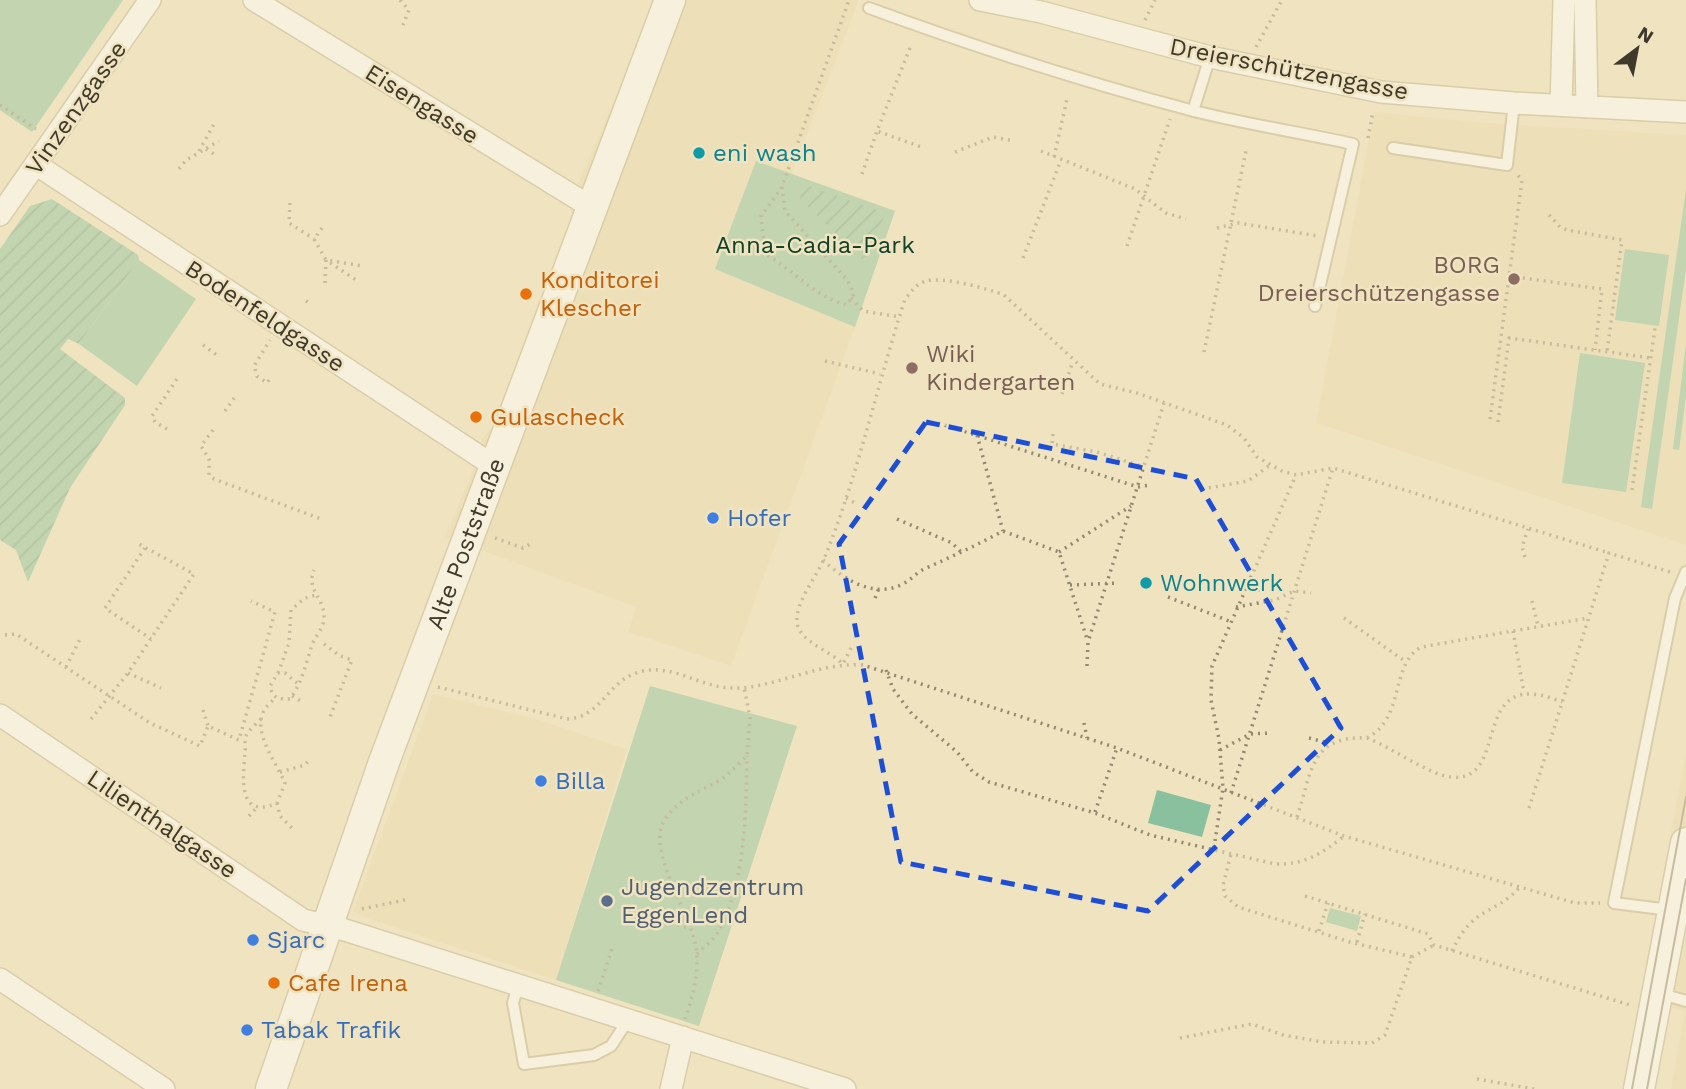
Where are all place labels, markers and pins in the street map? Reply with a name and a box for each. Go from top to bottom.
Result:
place label: eni wash [713,139,817,167]
marker: eni wash [691,145,707,161]
place label: BORG Dreierschützengasse [1257,251,1500,307]
place label: Konditorei Klescher [540,266,660,322]
marker: BORG Dreierschützengasse [1506,271,1522,287]
marker: Konditorei Klescher [518,286,534,302]
place label: Wiki Kindergarten [926,340,1075,396]
marker: Wiki Kindergarten [904,360,920,376]
place label: Gulascheck [490,403,625,431]
marker: Gulascheck [468,409,484,425]
place label: Hofer [727,504,792,532]
marker: Hofer [705,510,721,526]
place label: Wohnwerk [1160,569,1283,597]
marker: Wohnwerk [1138,575,1154,591]
place label: Billa [555,767,605,795]
marker: Billa [533,773,549,789]
place label: Jugendzentrum EggenLend [621,873,804,929]
marker: Jugendzentrum EggenLend [599,893,615,909]
place label: Sjarc [267,926,325,954]
marker: Sjarc [245,932,261,948]
place label: Cafe Irena [288,969,408,997]
marker: Cafe Irena [266,975,282,991]
place label: Tabak Trafik [261,1016,401,1044]
marker: Tabak Trafik [239,1022,255,1038]

